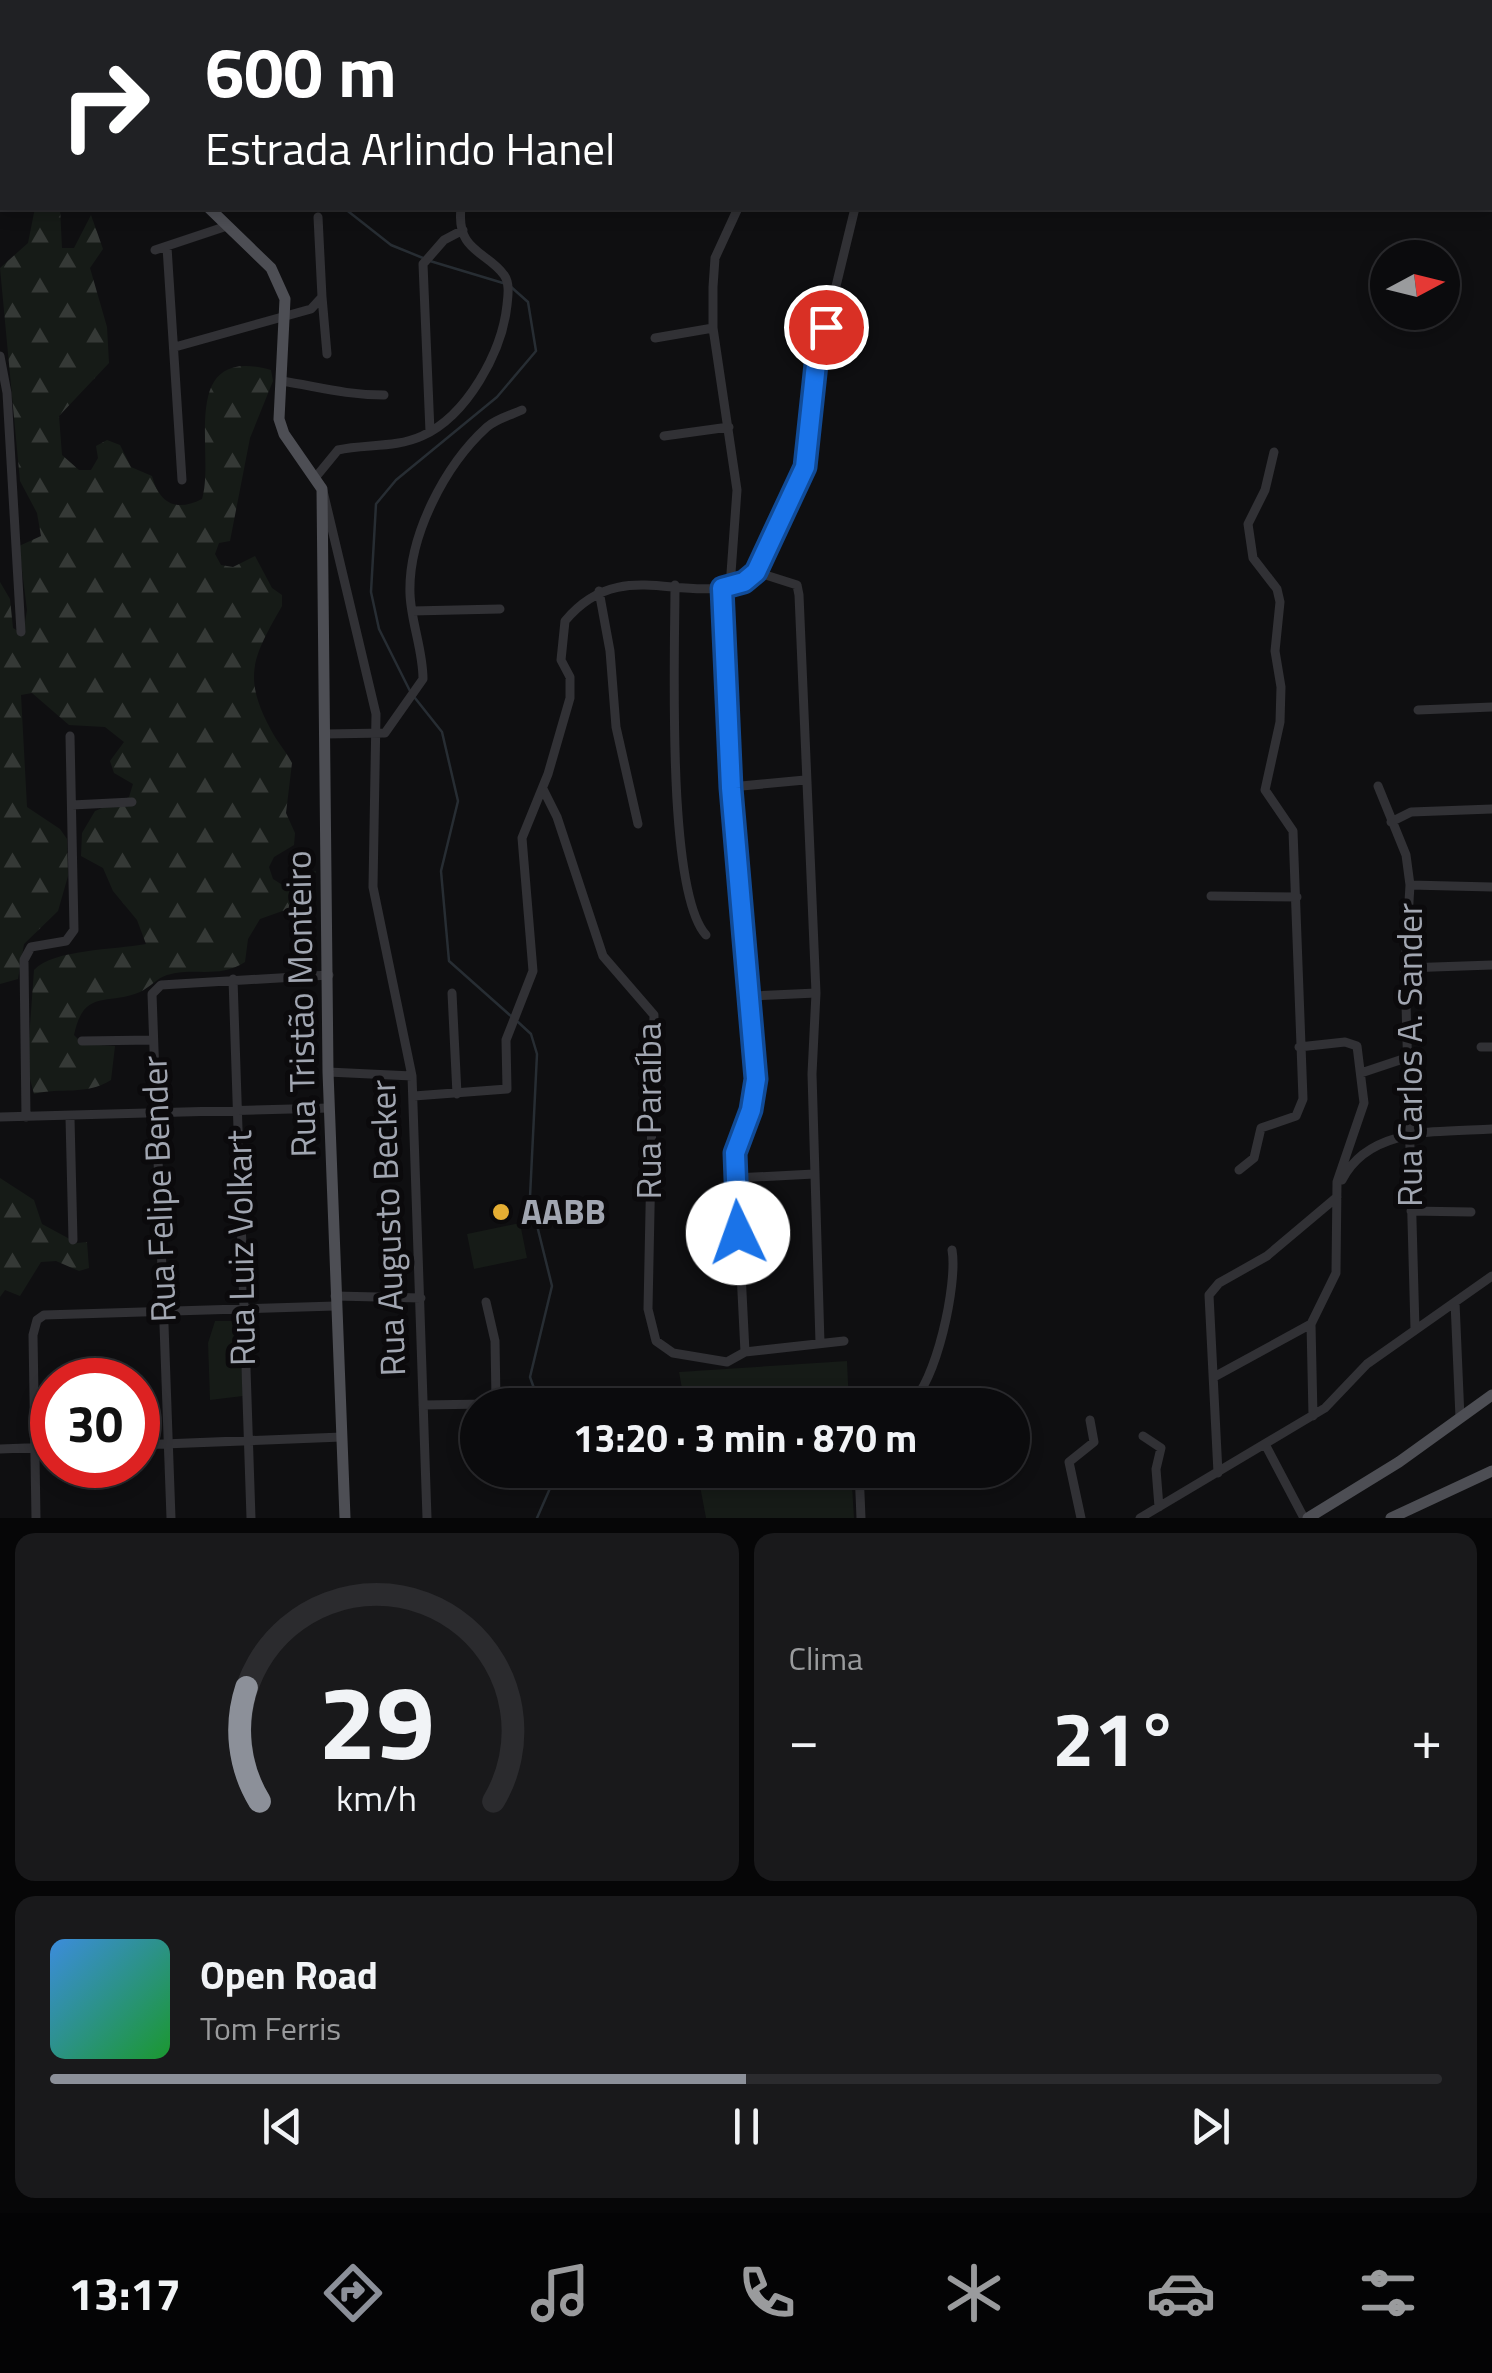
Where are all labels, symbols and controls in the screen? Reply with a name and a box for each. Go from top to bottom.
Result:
text: 600 m [205,18,397,124]
icon: right [40,40,170,170]
text: Estrada Arlindo Hanel [205,114,615,182]
north arrow [1370,240,1460,330]
map controls [1370,240,1460,330]
pin [784,285,869,370]
icon: arrive [799,300,854,355]
street label: Rua Tristão Monteiro [270,850,330,1158]
street label: Rua Carlos A. Sander [1382,903,1436,1207]
street label: Rua Paraíba [621,1023,675,1200]
street label: Rua Felipe Bender [126,1055,190,1323]
street label: Rua Augusto Becker [355,1079,419,1377]
street label: Rua Luiz Volkart [211,1129,269,1367]
position arrow [686,1181,790,1285]
place label: AABB [521,1184,606,1238]
marker: AABB [490,1201,512,1223]
speed limit sign: 30 [30,1358,160,1488]
text: 13:20 · 3 min · 870 m [573,1409,917,1467]
text: Clima [789,1634,863,1682]
text: 29 [319,1641,435,1799]
text: 21° [1052,1681,1178,1795]
text: − [789,1697,819,1780]
text: + [1411,1697,1442,1780]
text: km/h [336,1770,417,1825]
text: Open Road [200,1946,378,2004]
text: Tom Ferris [200,2004,341,2052]
icon: previous [255,2099,310,2154]
icon: pause [719,2099,774,2154]
icon: next [1183,2099,1238,2154]
icon: directions [318,2258,388,2328]
icon: music [525,2258,595,2328]
icon: phone [732,2258,802,2328]
icon: climate [939,2258,1009,2328]
icon: car [1146,2258,1216,2328]
icon: filters [1353,2258,1423,2328]
text: 13:17 [69,2259,181,2327]

